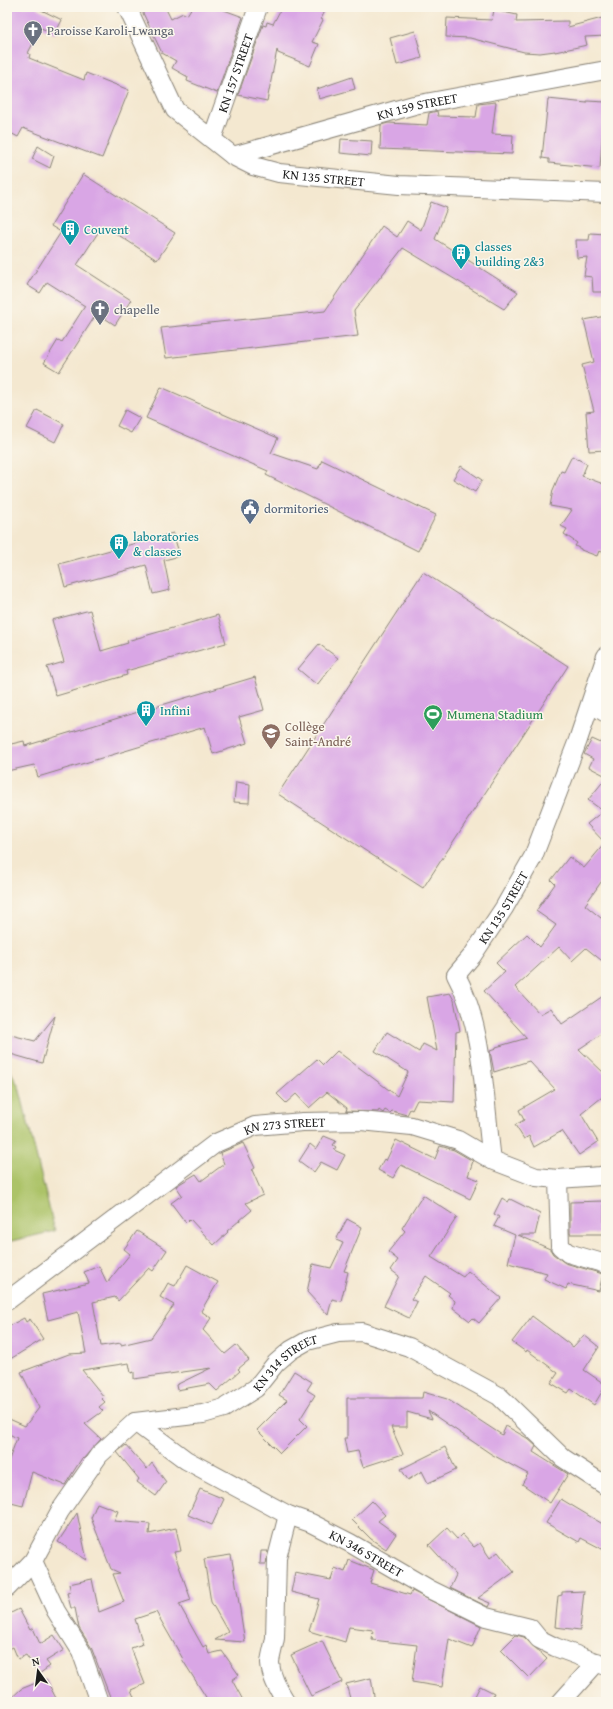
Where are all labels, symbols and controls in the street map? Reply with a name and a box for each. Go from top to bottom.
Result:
church icon: Paroisse Karoli-Lwanga [22,19,44,47]
place label: Paroisse Karoli-Lwanga [47,21,175,40]
street label: KN 157 STREET [213,30,258,115]
street label: KN 159 STREET [375,88,460,125]
street label: KN 135 STREET [282,164,366,191]
building icon: Couvent [59,218,81,246]
place label: Couvent [84,220,129,239]
place label: classes building 2&3 [475,237,545,271]
building icon: classes building 2&3 [450,242,472,270]
church icon: chapelle [89,298,111,326]
place label: chapelle [114,300,160,319]
public building icon: dormitories [239,497,261,525]
place label: dormitories [264,499,329,518]
place label: laboratories & classes [133,527,199,561]
building icon: laboratories & classes [108,532,130,560]
building icon: Infini [135,699,157,727]
place label: Infini [160,701,190,720]
sports icon: Mumena Stadium [422,703,444,731]
place label: Mumena Stadium [447,705,543,724]
place label: Collège Saint-André [285,717,351,751]
school or university icon: Collège Saint-André [260,722,282,750]
street label: KN 135 STREET [473,867,533,948]
street label: KN 273 STREET [240,1112,326,1139]
street label: KN 314 STREET [248,1329,320,1395]
street label: KN 346 STREET [326,1525,408,1582]
north arrow [18,1651,58,1691]
text: N [30,1652,42,1670]

